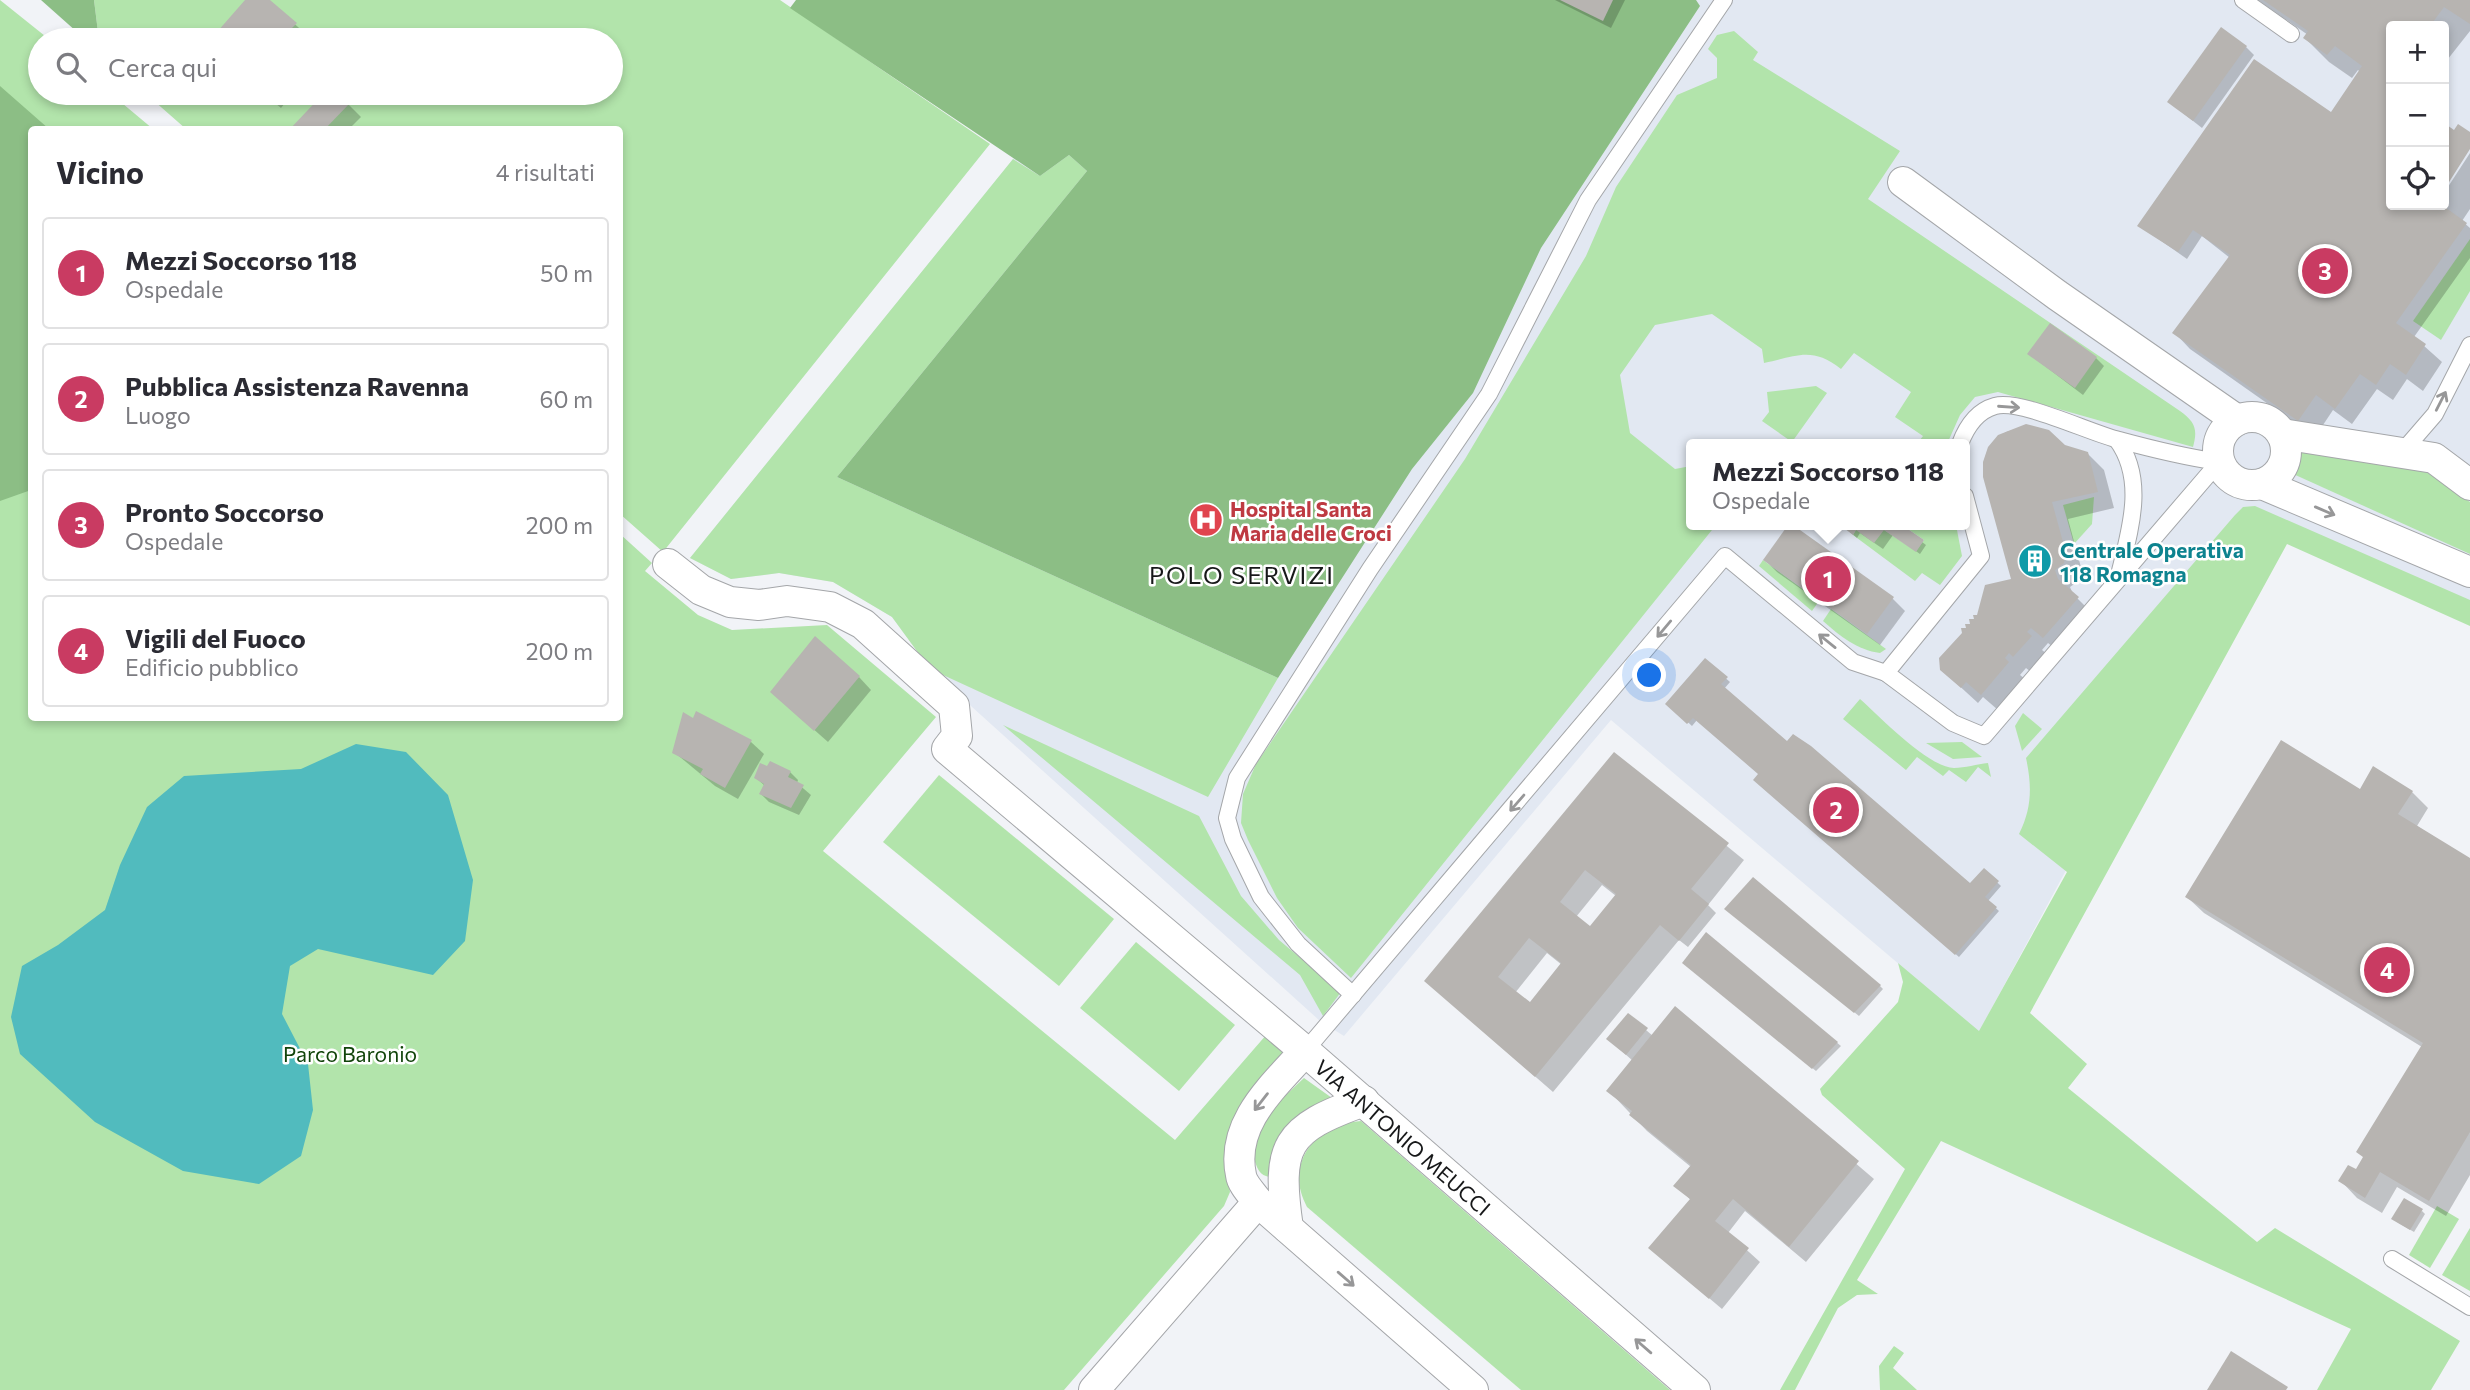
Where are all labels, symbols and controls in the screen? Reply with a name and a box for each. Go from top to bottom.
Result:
map controls [2386,21,2449,210]
button: + [2386,21,2449,84]
search box [28,28,623,105]
icon: search [52,48,90,86]
text: Cerca qui [108,51,217,82]
button: − [2386,84,2449,147]
button: locate [2386,147,2449,210]
text: Vicino [56,153,144,190]
text: 4 risultati [496,158,595,186]
text: Mezzi Soccorso 118 [125,244,357,275]
pin: 3 [2302,245,2348,297]
text: 1 [76,259,86,287]
text: 50 m [540,259,593,287]
text: Ospedale [125,275,223,303]
text: Pubblica Assistenza Ravenna [125,370,469,401]
text: 2 [74,385,88,413]
text: 60 m [540,385,593,413]
one-way arrow [2435,391,2449,412]
one-way arrow [1997,400,2020,413]
text: Luogo [125,401,191,429]
popup [1686,439,1970,530]
text: Mezzi Soccorso 118 [1712,455,1944,486]
text: Ospedale [1712,486,1810,514]
text: Pronto Soccorso [125,496,324,527]
place label: Hospital Santa Maria delle Croci [1230,496,1392,545]
hospital icon: Hospital Santa Maria delle Croci [1187,501,1225,539]
one-way arrow [2314,505,2335,518]
text: 3 [74,511,88,539]
text: 200 m [526,511,593,539]
text: Ospedale [125,527,223,555]
place label: Centrale Operativa 118 Romagna [2060,537,2244,586]
building icon: Centrale Operativa 118 Romagna [2016,542,2054,580]
pin: 1 [1805,553,1851,605]
district label: POLO SERVIZI [1149,560,1335,589]
one-way arrow [1656,620,1672,638]
text: Vigili del Fuoco [125,622,306,653]
one-way arrow [1818,633,1836,649]
text: 4 [74,637,88,665]
text: 200 m [526,637,593,665]
text: Edificio pubblico [125,653,299,681]
your location [1632,658,1666,692]
pin: 2 [1813,784,1859,836]
one-way arrow [1509,794,1525,812]
pin: 4 [2364,944,2410,996]
park label: Parco Baronio [283,1041,417,1066]
street label: VIA ANTONIO MEUCCI [1310,1054,1496,1220]
one-way arrow [1253,1093,1268,1111]
one-way arrow [1337,1271,1355,1287]
one-way arrow [1634,1338,1652,1354]

